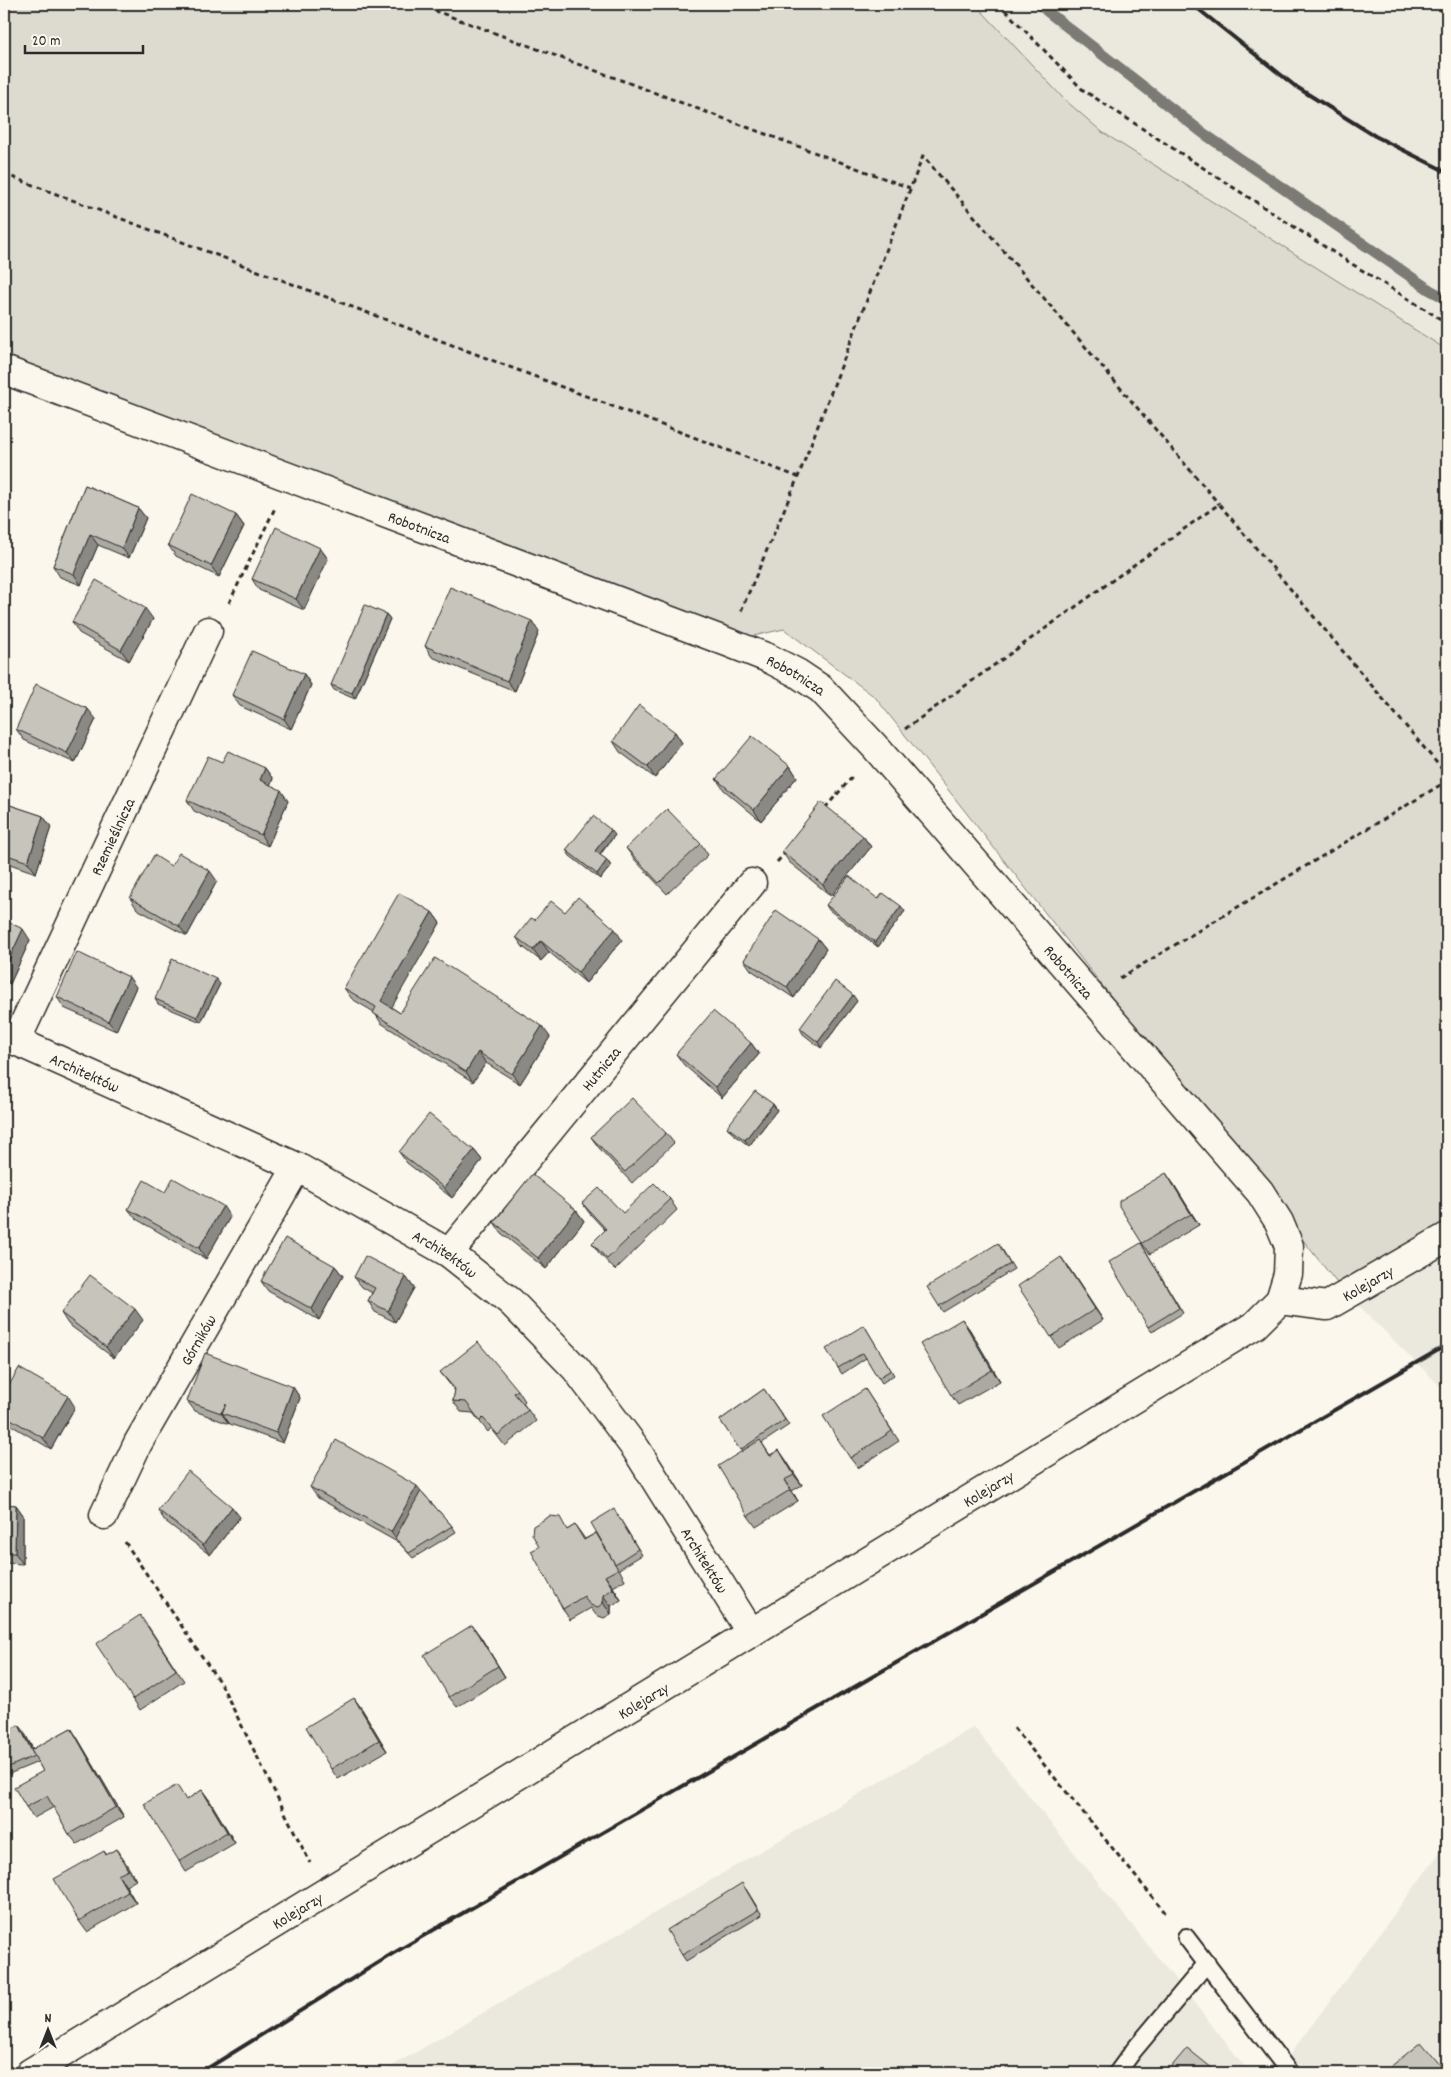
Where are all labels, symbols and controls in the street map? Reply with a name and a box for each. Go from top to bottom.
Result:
scale bar [25,22,142,54]
text: 20 m [32,31,60,53]
street label: Robotnicza [384,506,454,551]
street label: Robotnicza [761,650,829,703]
street label: Rzemieślnicza [86,794,142,880]
street label: Robotnicza [1037,941,1098,1006]
street label: Hutnicza [577,1042,628,1097]
street label: Architektów [45,1049,123,1100]
street label: Architektów [407,1225,481,1285]
street label: Kolejarzy [1339,1261,1399,1309]
street label: Górników [176,1311,224,1371]
street label: Kolejarzy [960,1466,1019,1514]
street label: Architektów [674,1524,733,1599]
street label: Kolejarzy [615,1678,674,1726]
street label: Kolejarzy [269,1888,328,1936]
north arrow [22,2004,72,2054]
text: N [45,2009,52,2029]

